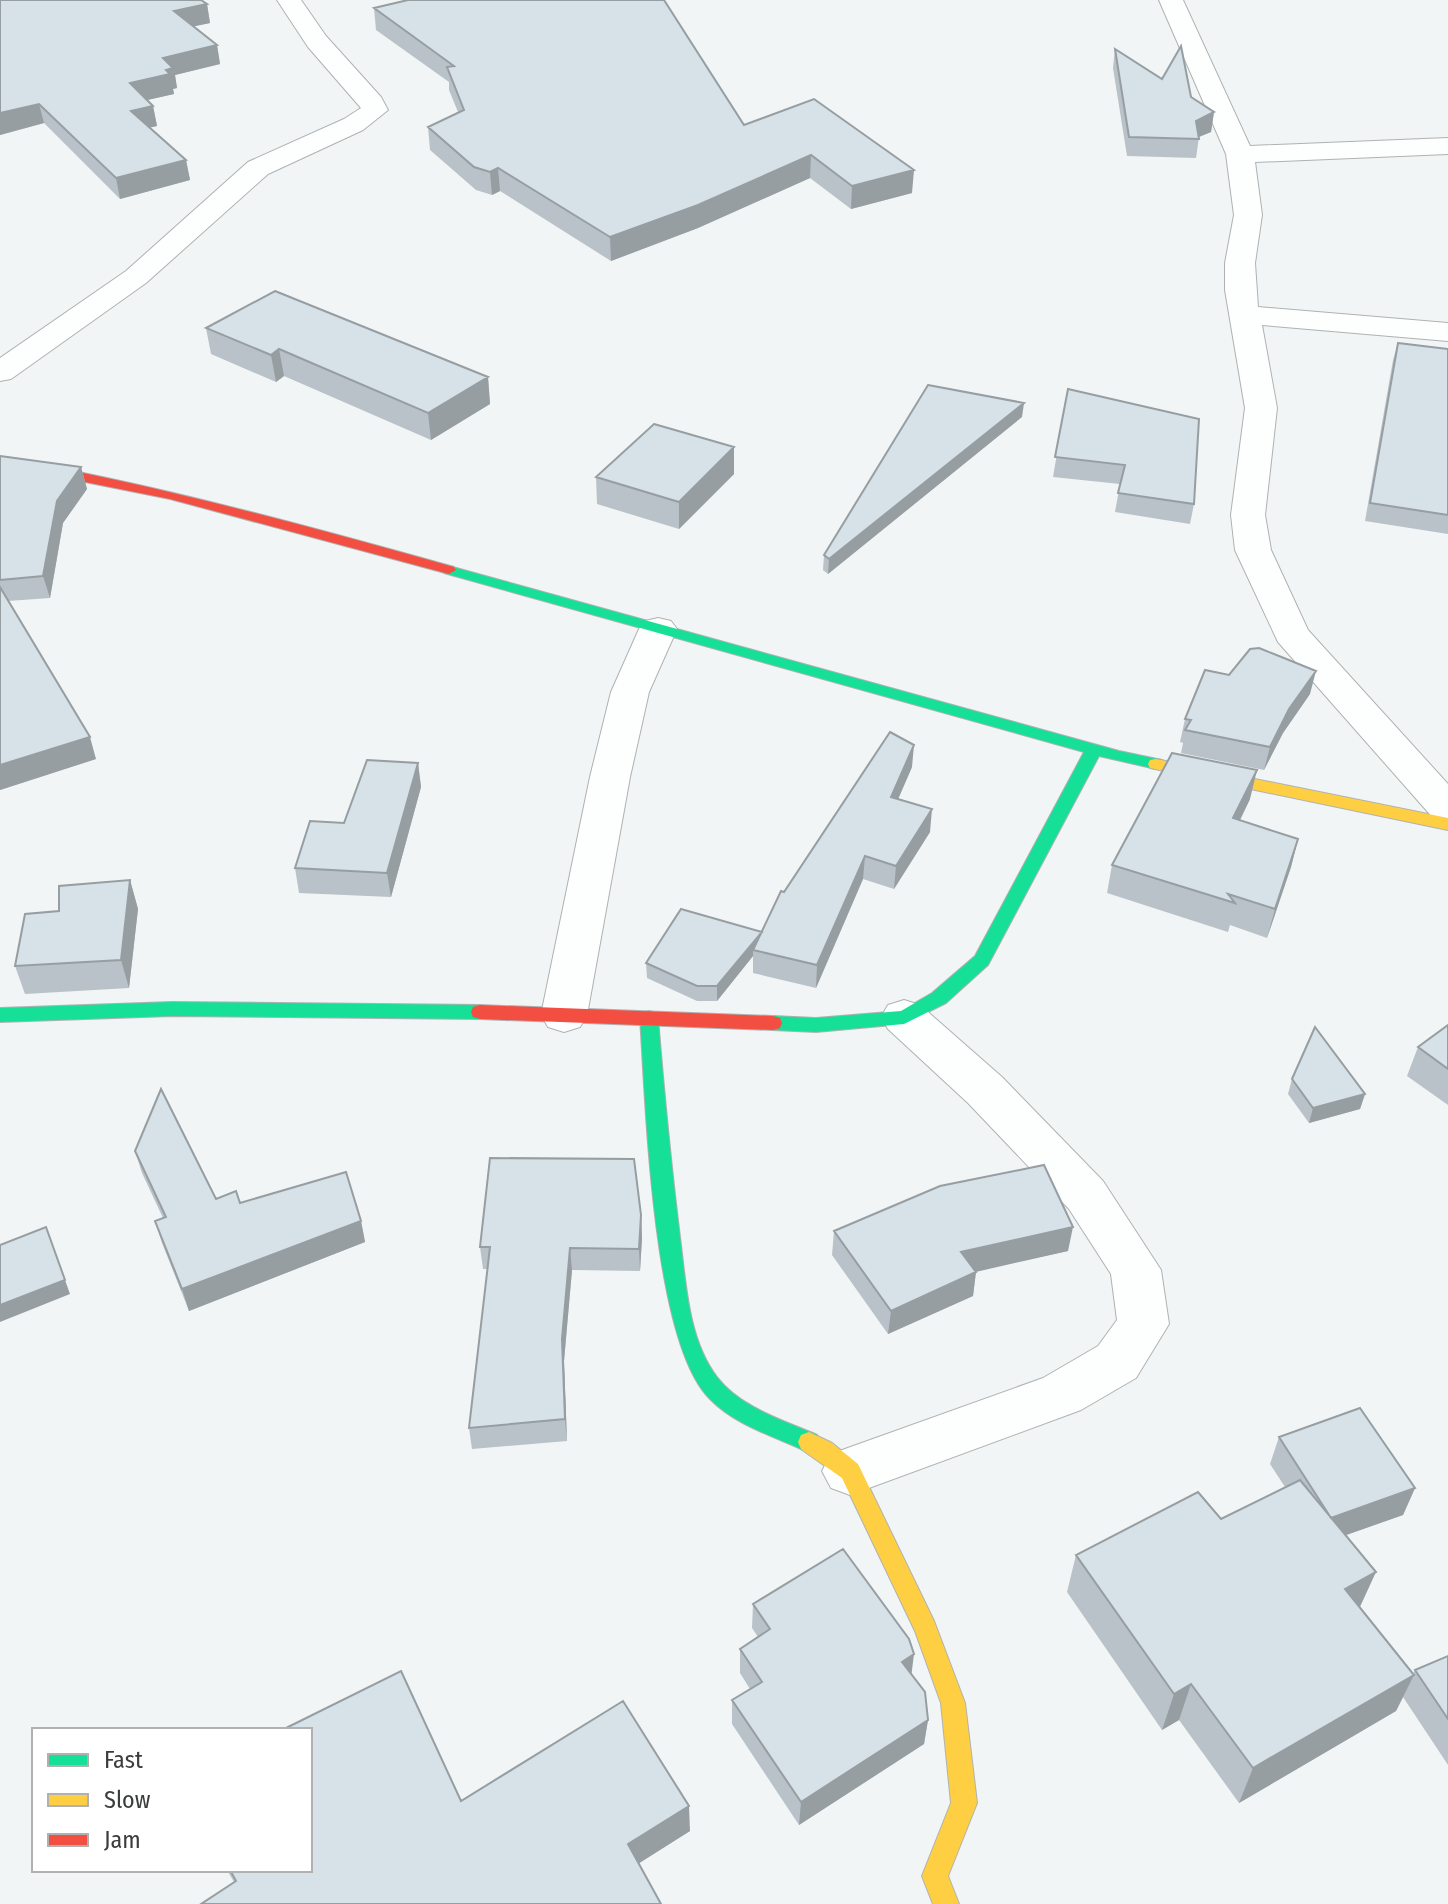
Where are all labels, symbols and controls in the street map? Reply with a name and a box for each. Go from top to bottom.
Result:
legend [32,1728,312,1872]
text: Fast [104,1746,143,1774]
text: Slow [104,1786,151,1814]
text: Jam [104,1826,141,1854]

